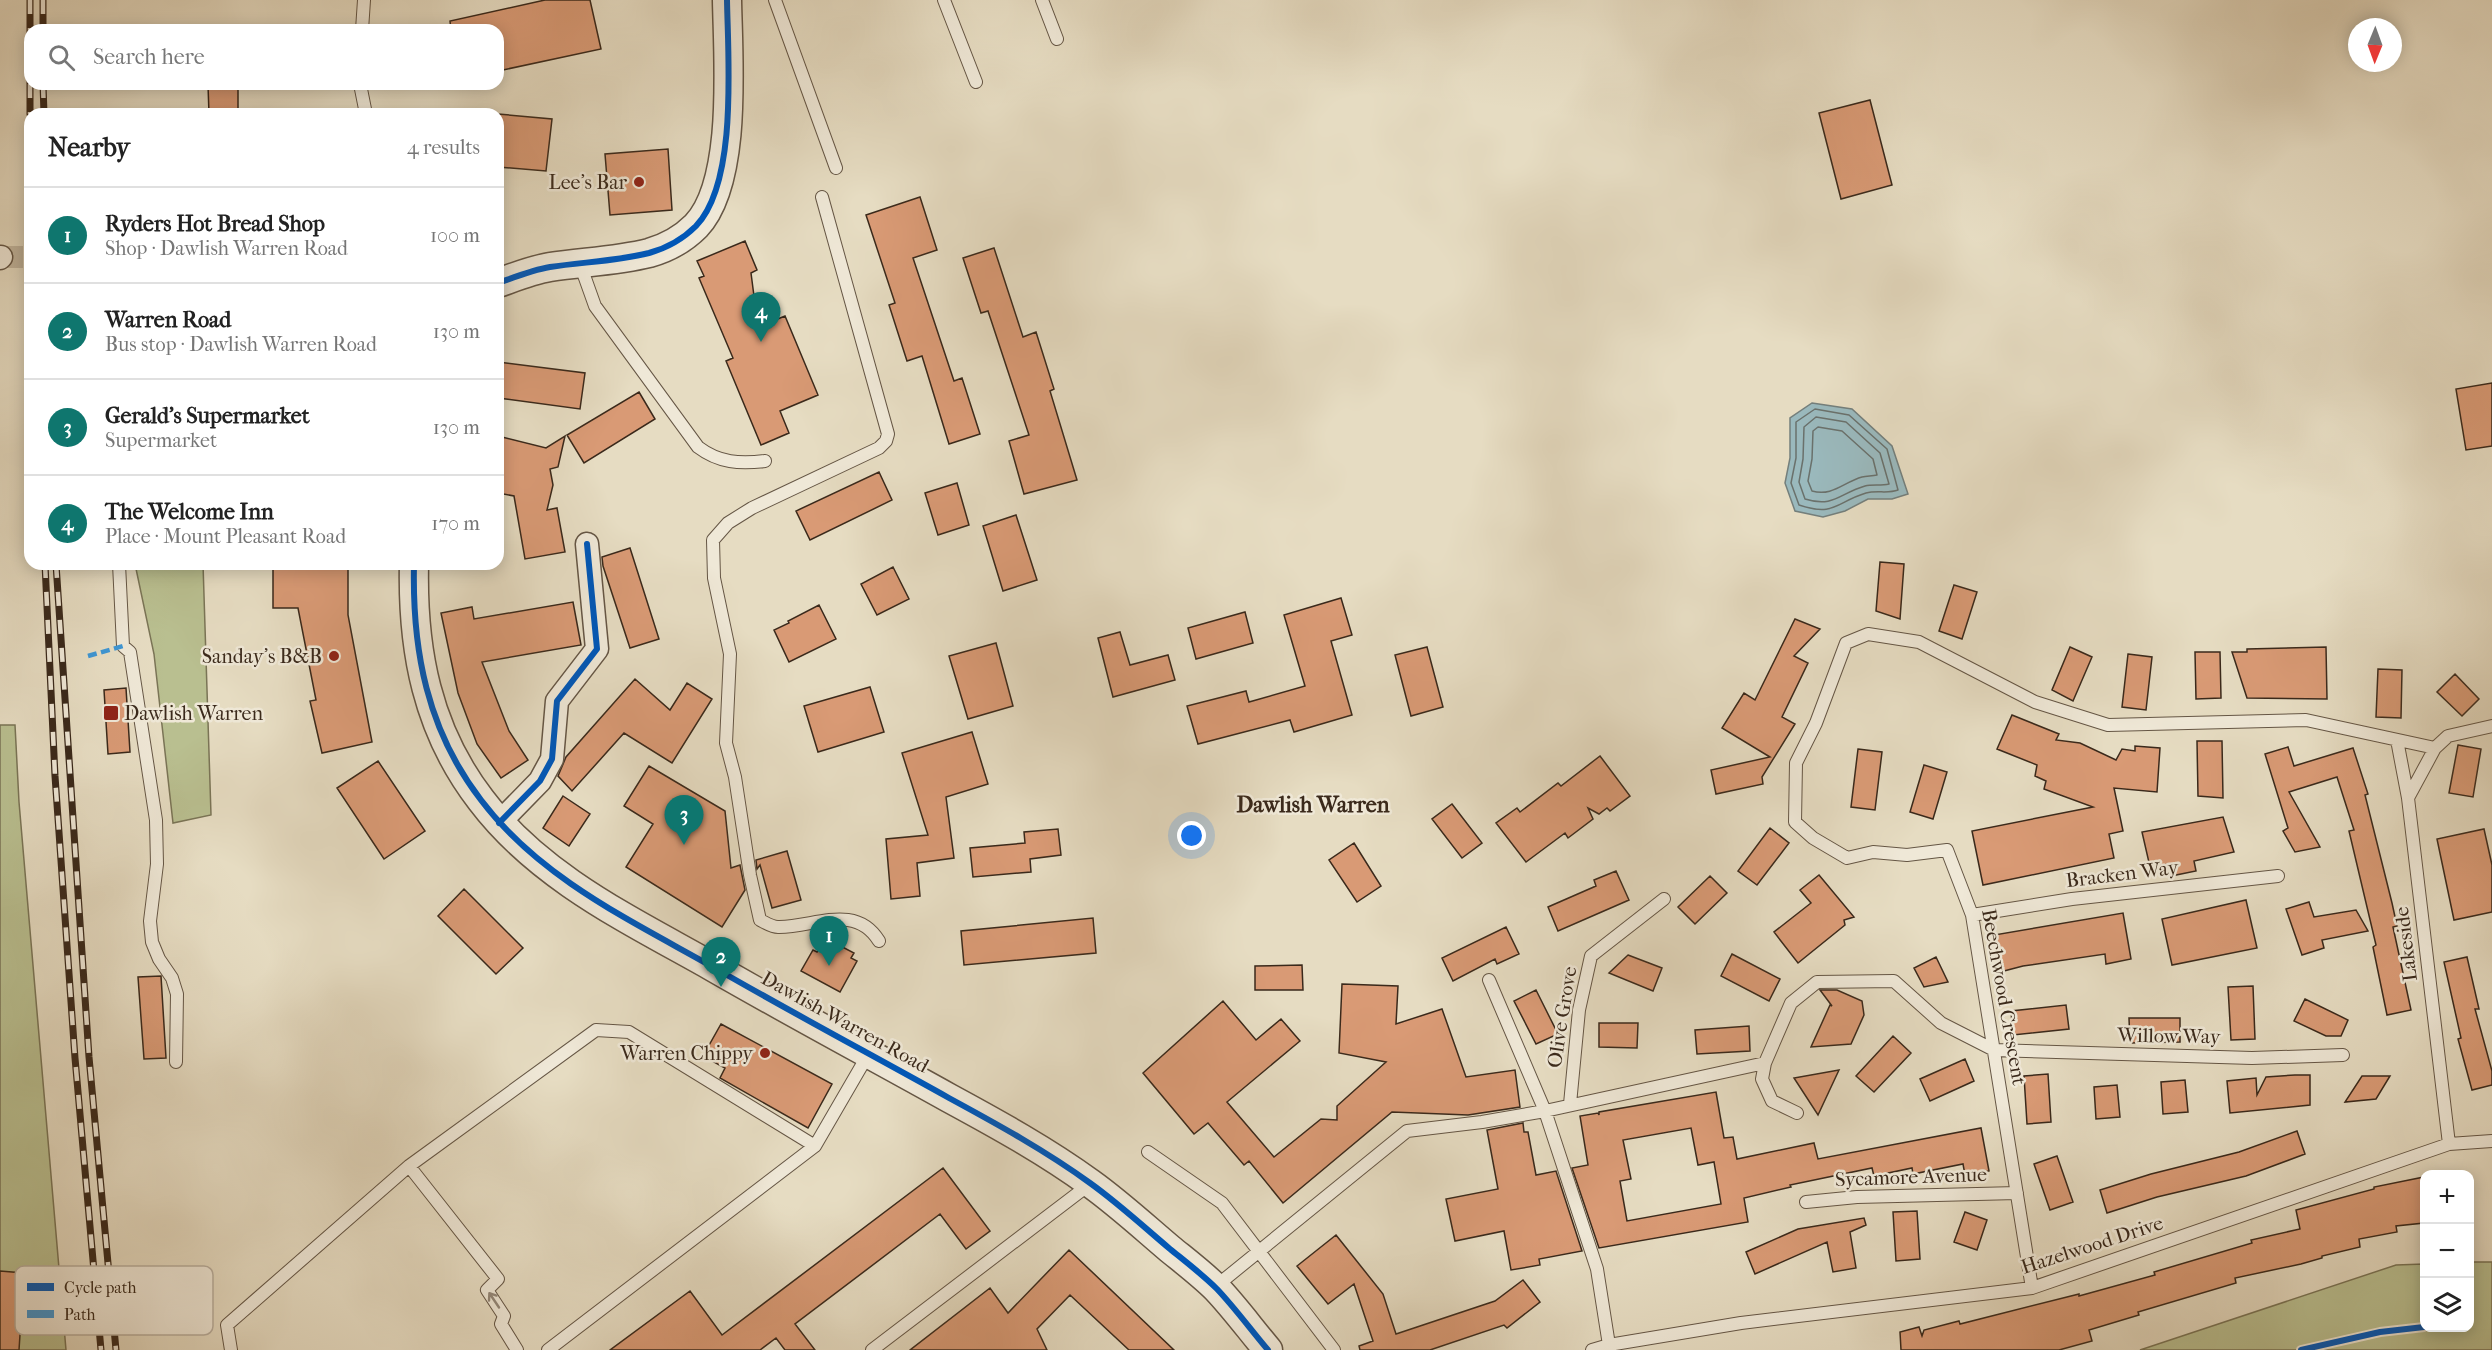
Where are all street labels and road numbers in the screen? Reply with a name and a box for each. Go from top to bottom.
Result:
street label: Bracken Way [2064,856,2181,892]
street label: Lakeside [2390,905,2422,983]
street label: Beechwood Crescent [1977,907,2031,1087]
street label: Olive Grove [1543,964,1581,1069]
street label: Dawlish Warren Road [757,966,934,1078]
street label: Willow Way [2116,1024,2222,1048]
street label: Sycamore Avenue [1835,1163,1987,1191]
street label: Hazelwood Drive [2018,1211,2166,1279]

